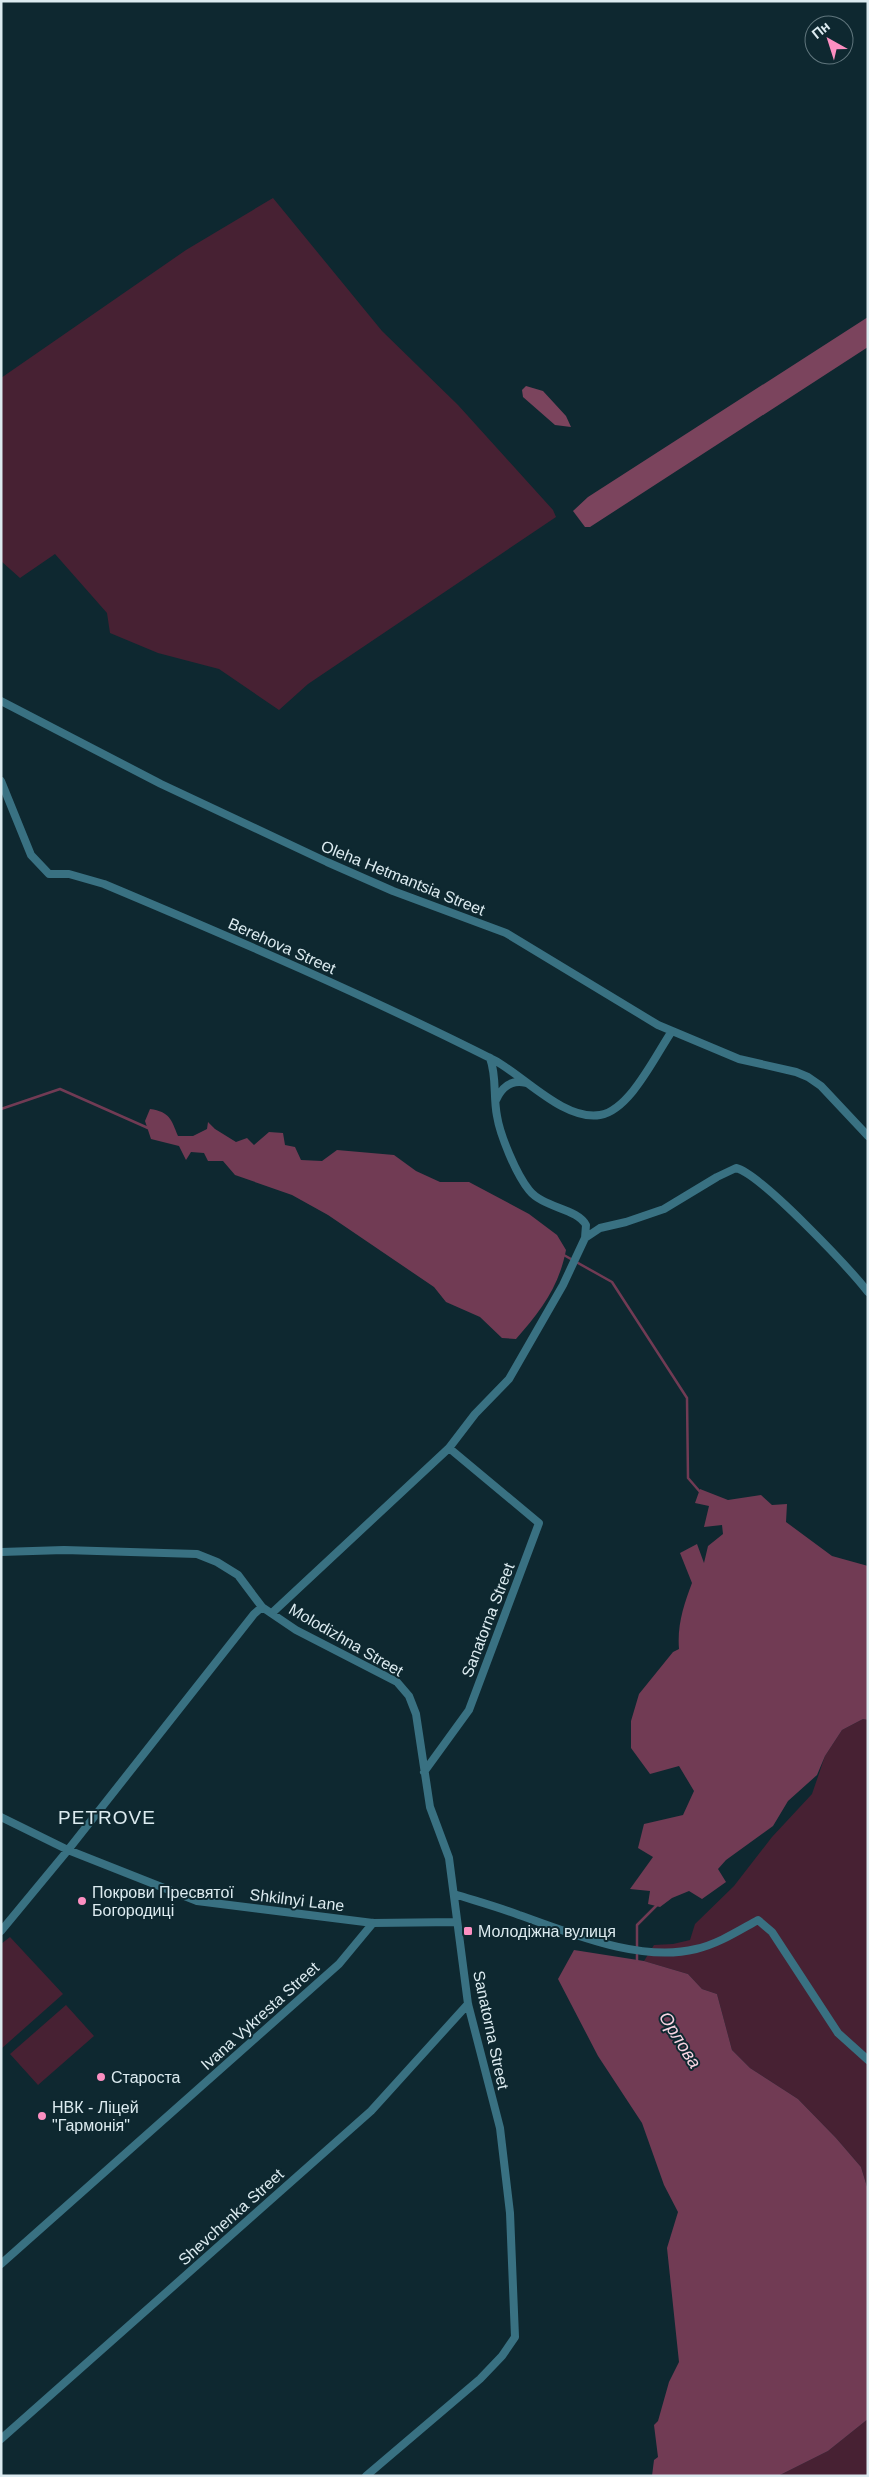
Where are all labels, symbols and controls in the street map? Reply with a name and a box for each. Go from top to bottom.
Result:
north arrow [804,15,854,65]
text: Пн [809,18,833,42]
street label: Oleha Hetmantsia Street [319,837,488,919]
street label: Berehova Street [226,915,339,978]
street label: Sanatorna Street [458,1560,518,1680]
street label: Molodizhna Street [286,1600,407,1680]
district label: PETROVE [58,1807,156,1828]
place label: Покрови Пресвятої Богородиці [92,1884,234,1919]
street label: Shkilnyi Lane [249,1886,345,1914]
marker: Покрови Пресвятої Богородиці [76,1895,88,1907]
place label: Молодіжна вулиця [478,1923,616,1940]
marker: Молодіжна вулиця [462,1925,474,1937]
street label: Ivana Vykresta Street [198,1958,323,2073]
street label: Sanatorna Street [470,1969,512,2091]
water label: Орлова [655,2008,705,2072]
place label: Староста [111,2069,181,2086]
marker: Староста [95,2071,107,2083]
place label: НВК - Ліцей "Гармонія" [52,2099,139,2134]
marker: НВК - Ліцей "Гармонія" [36,2110,48,2122]
street label: Shevchenka Street [175,2165,287,2269]

